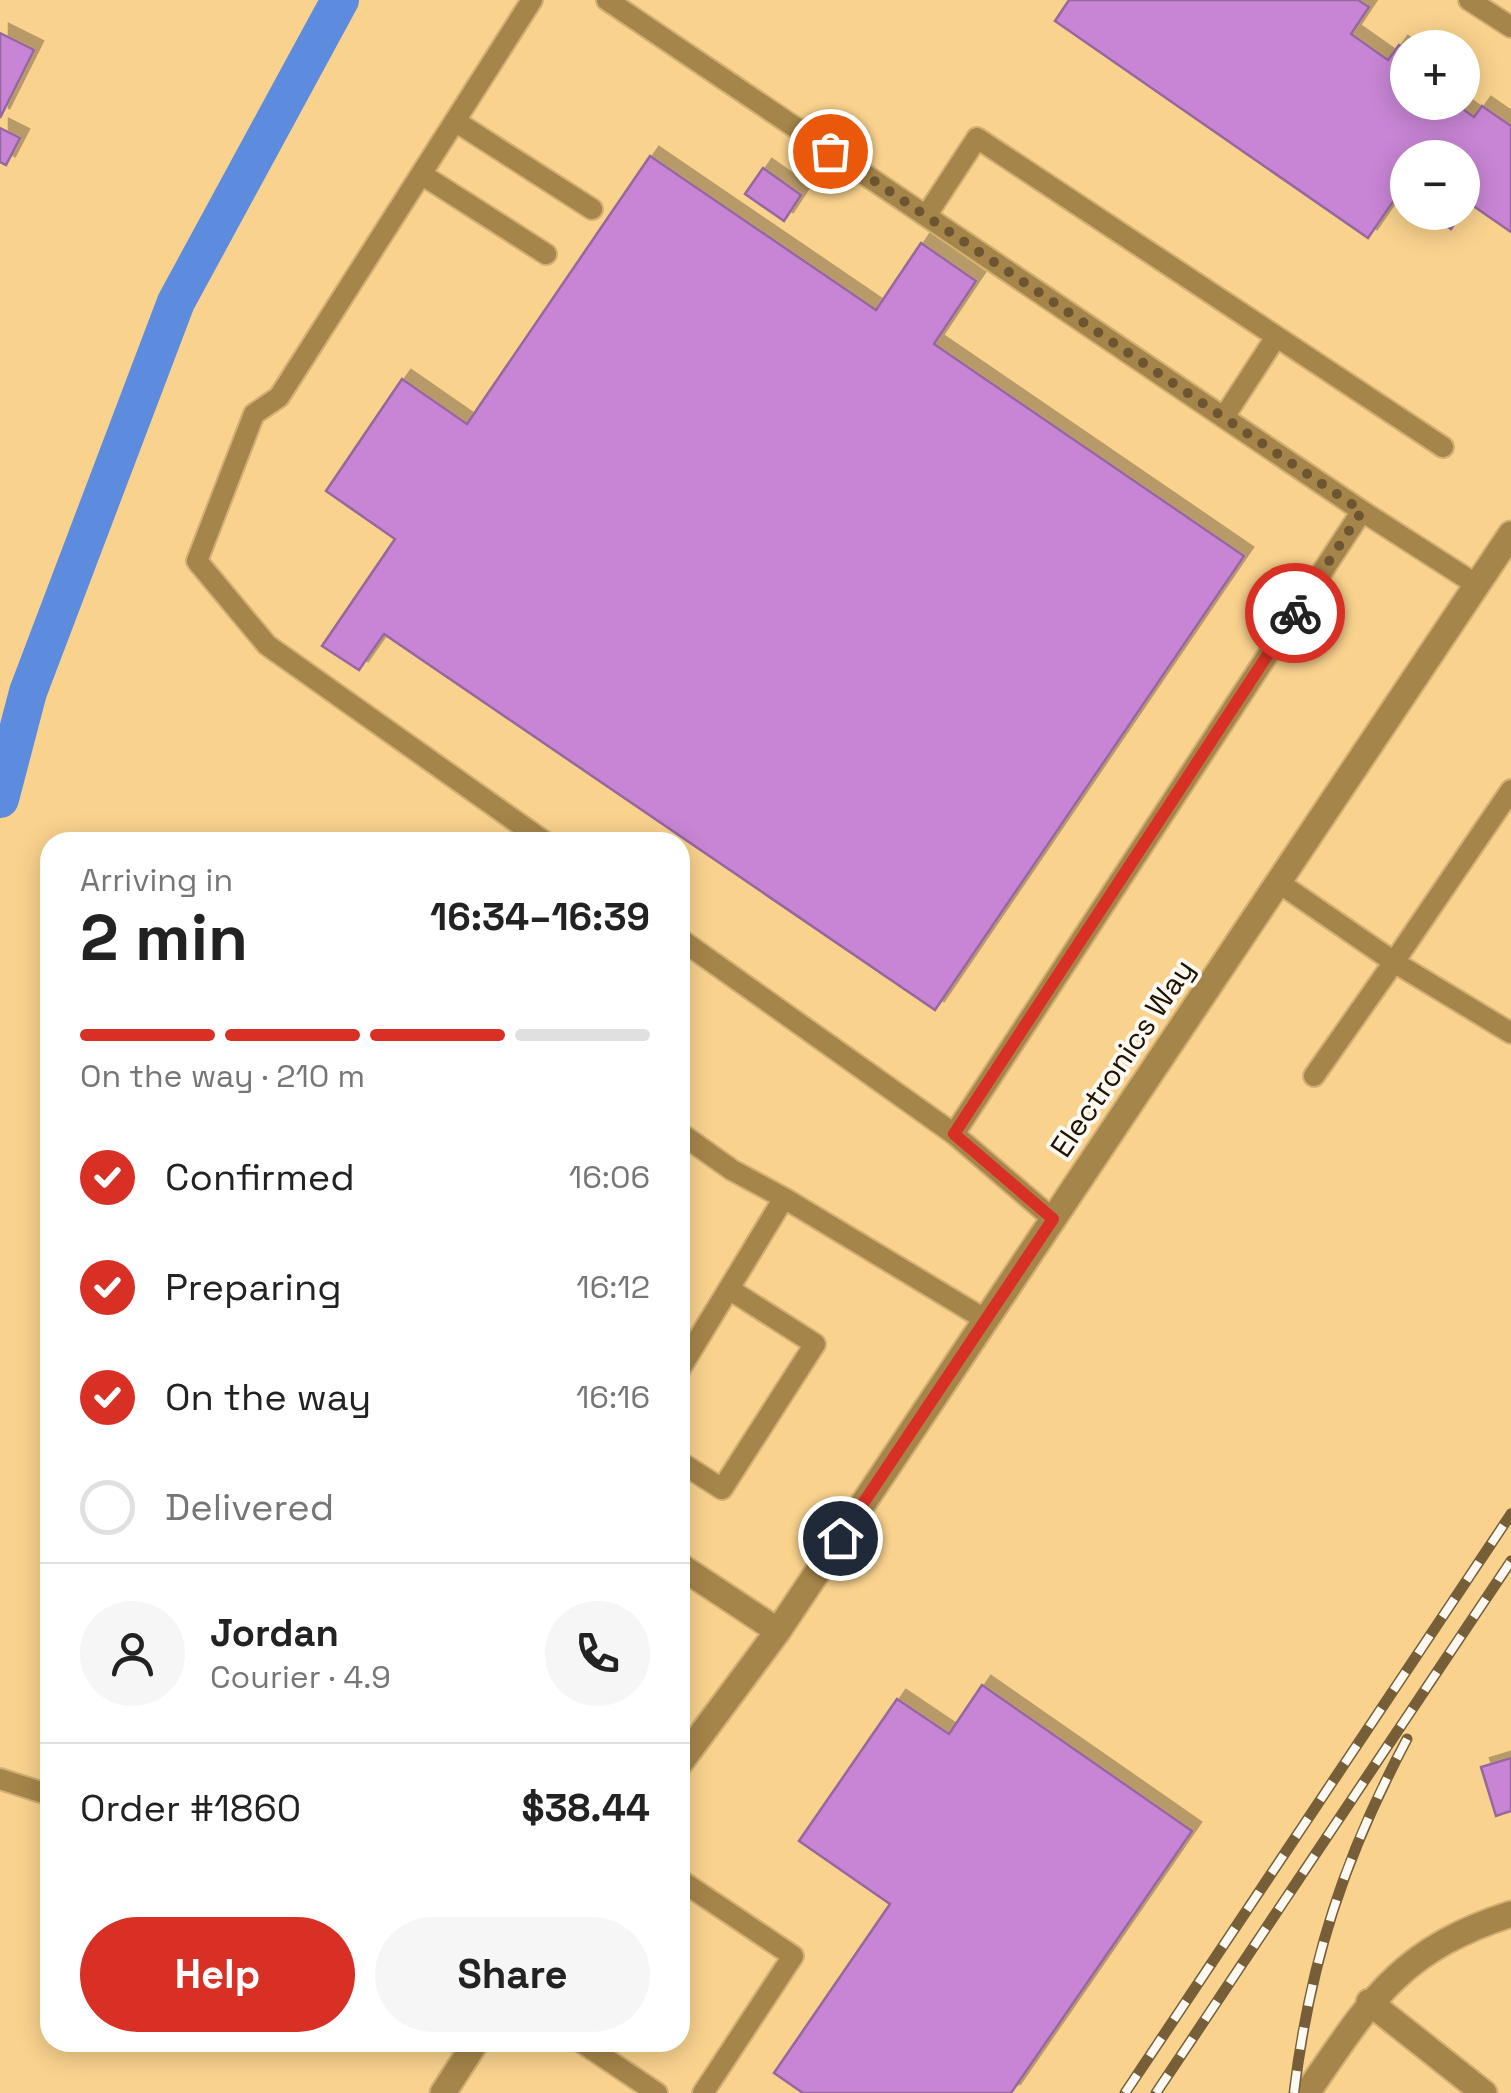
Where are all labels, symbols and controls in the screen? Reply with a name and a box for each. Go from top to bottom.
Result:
map controls [1390,30,1480,230]
button: + [1390,30,1480,120]
pin [788,109,873,194]
icon: bag [803,124,858,179]
button: − [1390,140,1480,230]
courier [1245,563,1345,663]
icon: bike [1268,586,1323,641]
text: Arriving in [80,860,233,900]
text: 16:34–16:39 [430,893,650,941]
text: 2 min [80,896,248,979]
street label: Electronics Way [1041,951,1203,1165]
text: On the way · 210 m [80,1056,365,1096]
icon: check [80,1150,135,1205]
text: Confirmed [165,1153,355,1201]
text: 16:06 [569,1157,650,1197]
icon: check [80,1260,135,1315]
text: Preparing [165,1263,342,1311]
text: 16:12 [576,1267,650,1307]
icon: check [80,1370,135,1425]
text: On the way [165,1373,371,1421]
text: 16:16 [576,1377,650,1417]
text: Delivered [165,1483,334,1531]
pin [798,1496,883,1581]
icon: home [813,1511,868,1566]
button: person [80,1601,185,1706]
button: phone [545,1601,650,1706]
text: Jordan [210,1609,339,1657]
text: Courier · 4.9 [210,1657,391,1697]
text: Order #1860 [80,1784,301,1832]
text: $38.44 [521,1784,650,1832]
button: Help [80,1917,355,2032]
button: Share [375,1917,650,2032]

